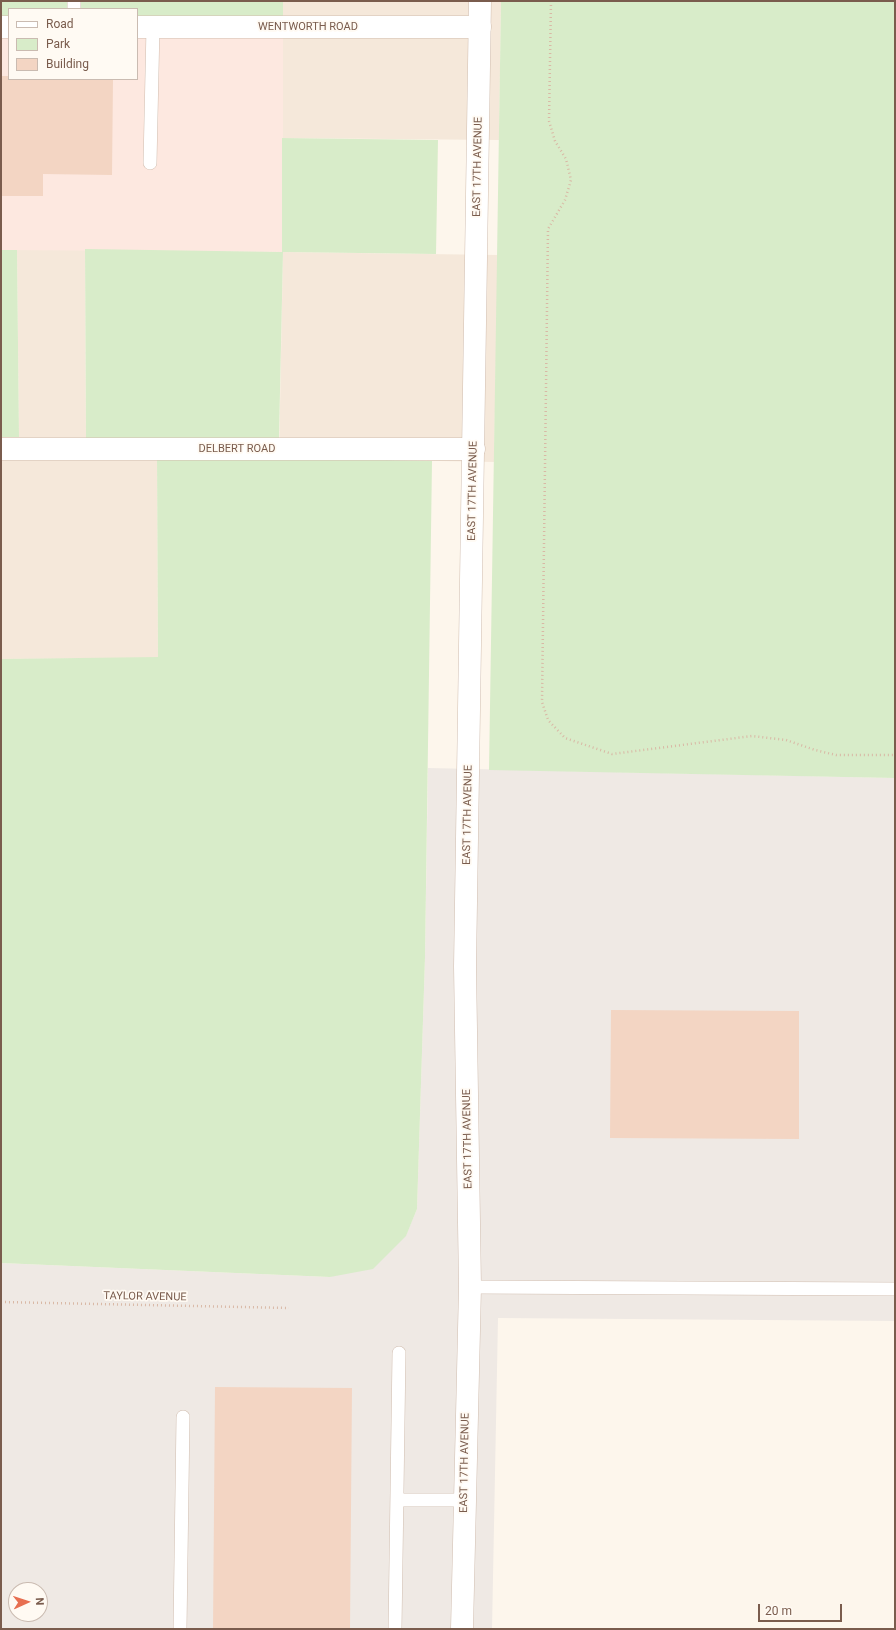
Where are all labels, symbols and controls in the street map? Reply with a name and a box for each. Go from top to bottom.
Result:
legend [8,8,138,80]
text: Road [46,17,74,31]
street label: WENTWORTH ROAD [258,20,358,34]
text: Park [46,37,70,51]
text: Building [46,57,89,71]
street label: EAST 17TH AVENUE [471,117,485,217]
street label: EAST 17TH AVENUE [466,441,480,541]
street label: DELBERT ROAD [199,442,275,456]
street label: EAST 17TH AVENUE [461,765,475,865]
street label: EAST 17TH AVENUE [461,1089,475,1189]
street label: TAYLOR AVENUE [103,1290,187,1304]
street label: EAST 17TH AVENUE [458,1413,472,1513]
north arrow [8,1582,48,1622]
scale bar [760,1596,844,1622]
text: N [33,1597,46,1606]
text: 20 m [765,1604,792,1618]

